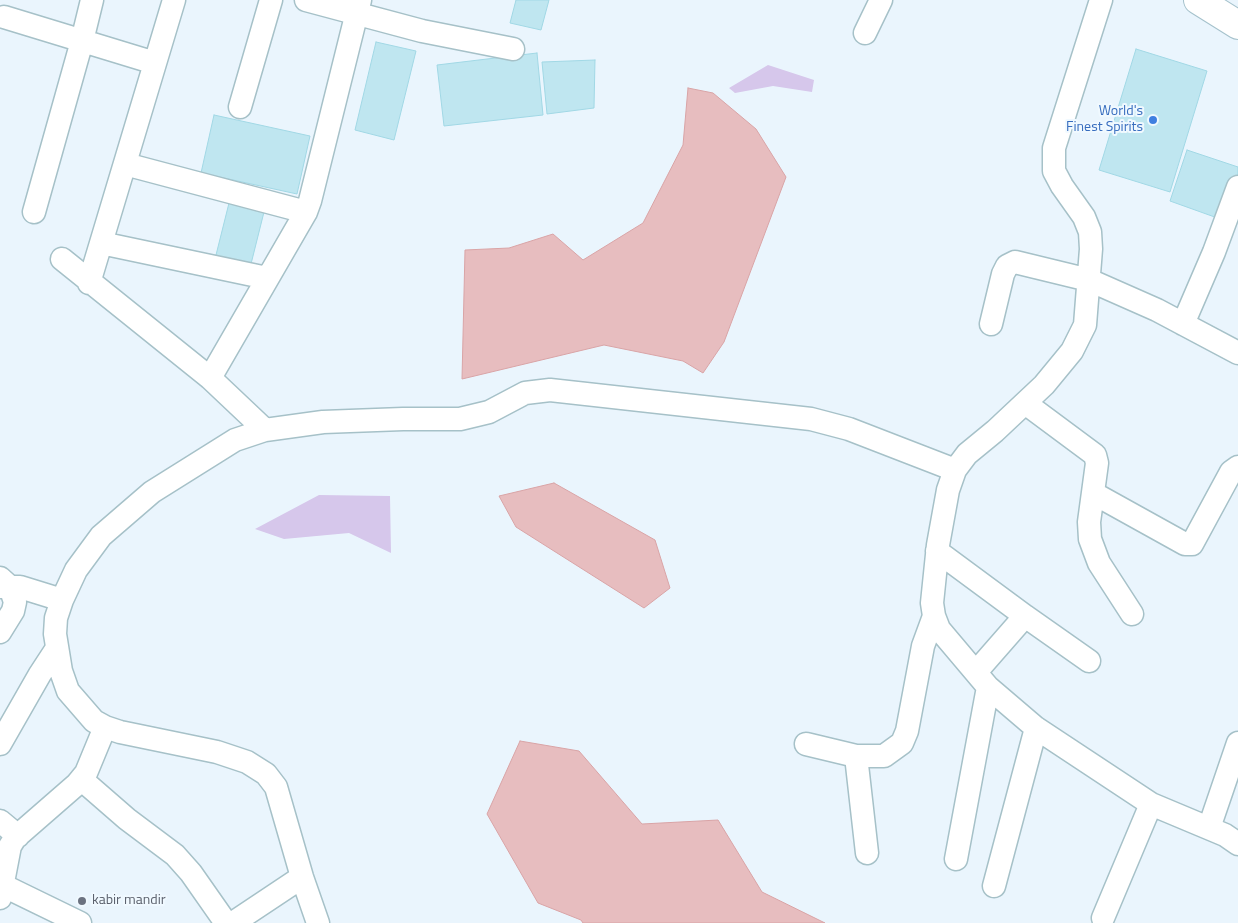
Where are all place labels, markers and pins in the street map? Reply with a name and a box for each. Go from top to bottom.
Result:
place label: World's Finest Spirits [1066,104,1143,136]
marker: World's Finest Spirits [1147,114,1159,126]
place label: kabir mandir [92,893,166,909]
marker: kabir mandir [76,895,88,907]

